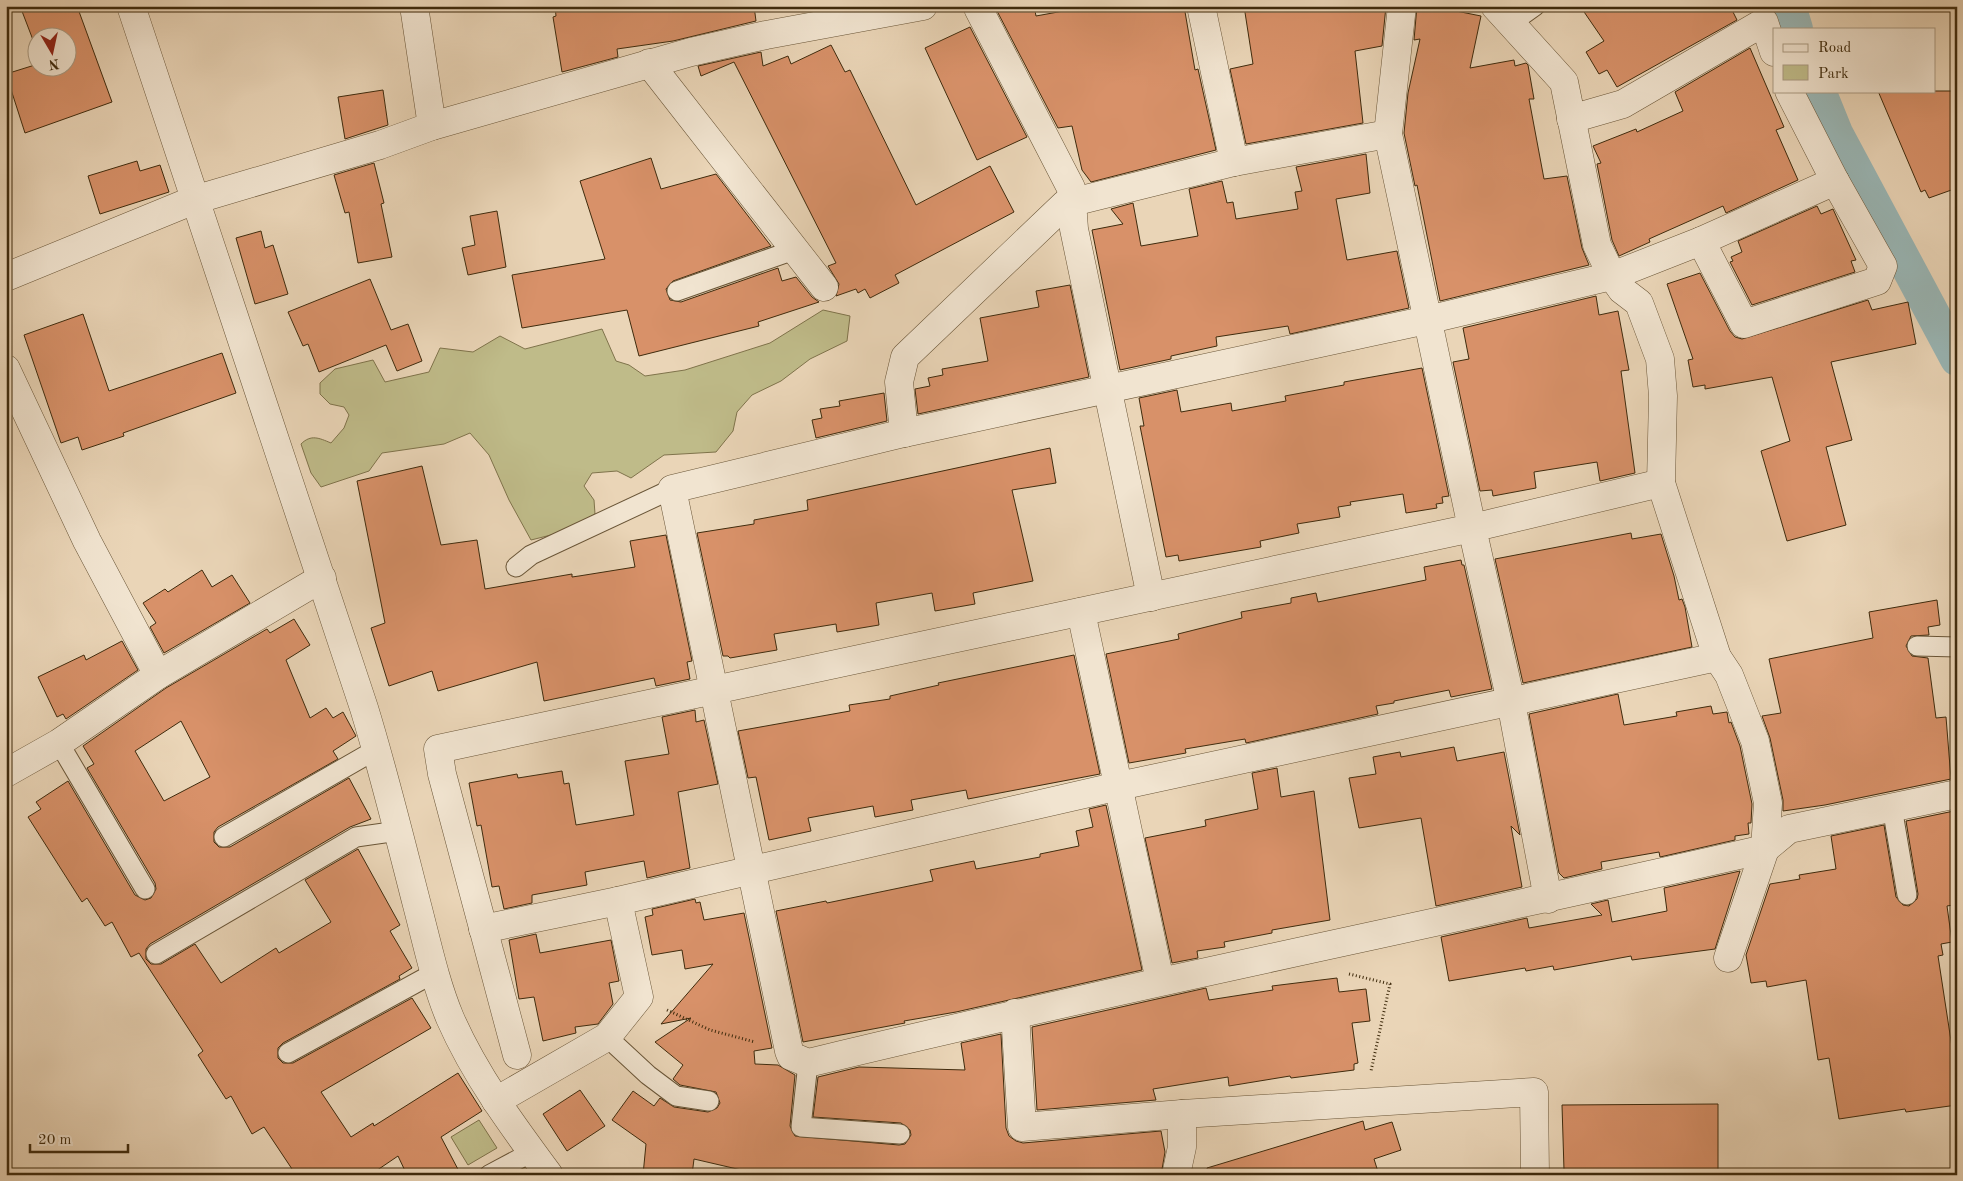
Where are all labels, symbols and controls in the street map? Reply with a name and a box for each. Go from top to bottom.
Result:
north arrow [28,28,78,78]
legend [1773,28,1936,92]
text: Road [1818,41,1852,56]
text: N [47,56,60,72]
text: Park [1818,67,1849,82]
scale bar [30,1121,128,1153]
text: 20 m [38,1133,72,1148]

